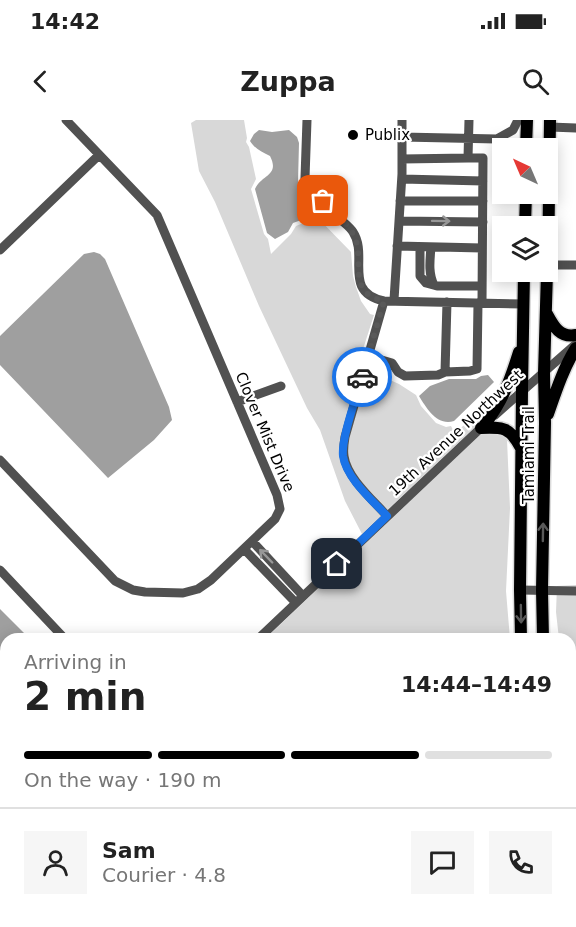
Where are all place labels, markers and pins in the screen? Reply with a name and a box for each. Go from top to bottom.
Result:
place label: Publix [365,126,410,144]
marker: Publix [346,128,360,142]
pin [297,175,348,226]
pin [311,538,362,589]

